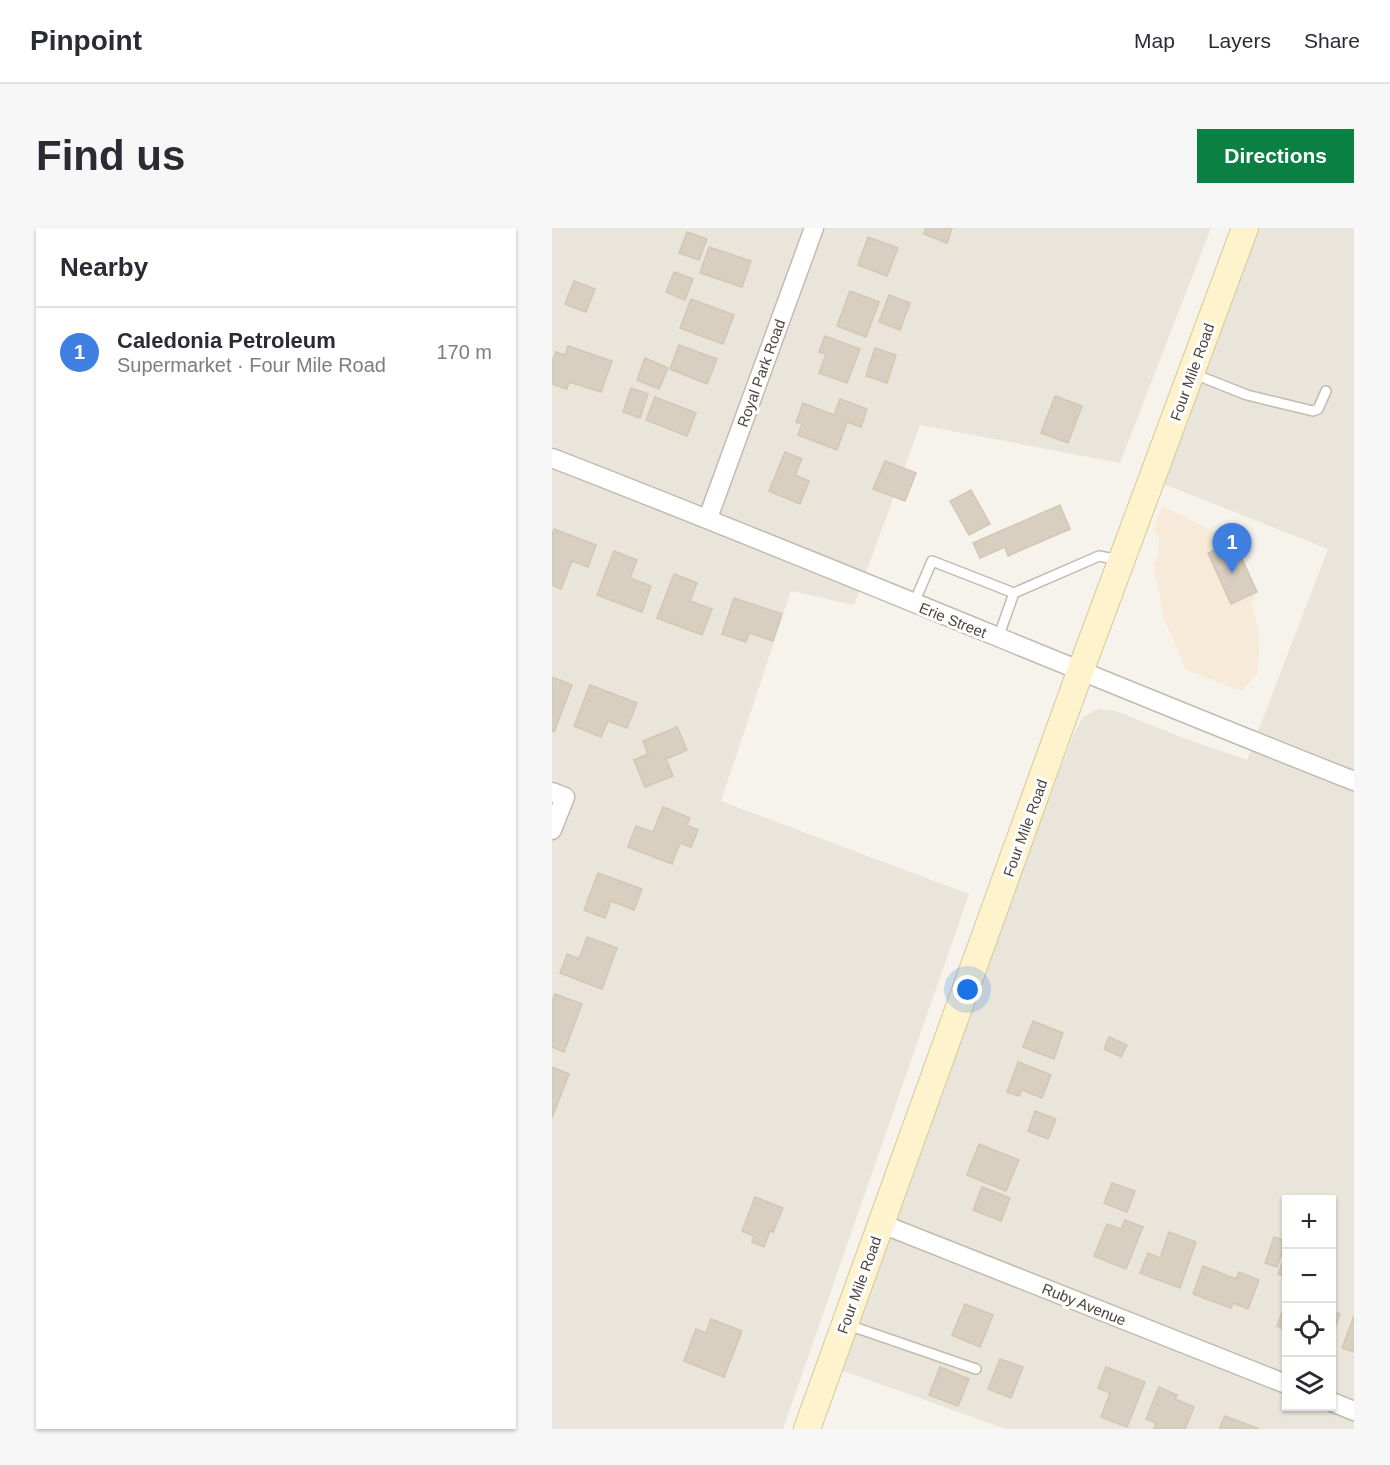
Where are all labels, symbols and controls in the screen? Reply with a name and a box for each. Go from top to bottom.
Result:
text: Pinpoint [30,25,142,56]
text: Map [1134,29,1175,52]
text: Layers [1208,29,1271,52]
text: Share [1304,29,1360,52]
button: Directions [1197,129,1354,183]
text: Find us [36,132,185,179]
text: Nearby [60,252,148,282]
street label: Royal Park Road [734,317,788,429]
street label: Four Mile Road [1166,321,1218,423]
text: Caledonia Petroleum [117,328,336,353]
text: 1 [74,341,85,363]
text: 170 m [436,341,492,363]
text: Supermarket · Four Mile Road [117,354,386,376]
pin: 1 [1212,524,1252,573]
street label: Erie Street [917,599,990,641]
street label: Four Mile Road [999,777,1051,879]
your location [953,975,982,1004]
map controls [1282,1195,1336,1411]
button: + [1282,1195,1336,1249]
street label: Four Mile Road [833,1234,885,1336]
button: − [1282,1249,1336,1303]
street label: Ruby Avenue [1040,1279,1128,1329]
button: locate [1282,1303,1336,1357]
button: layers [1282,1357,1336,1411]

